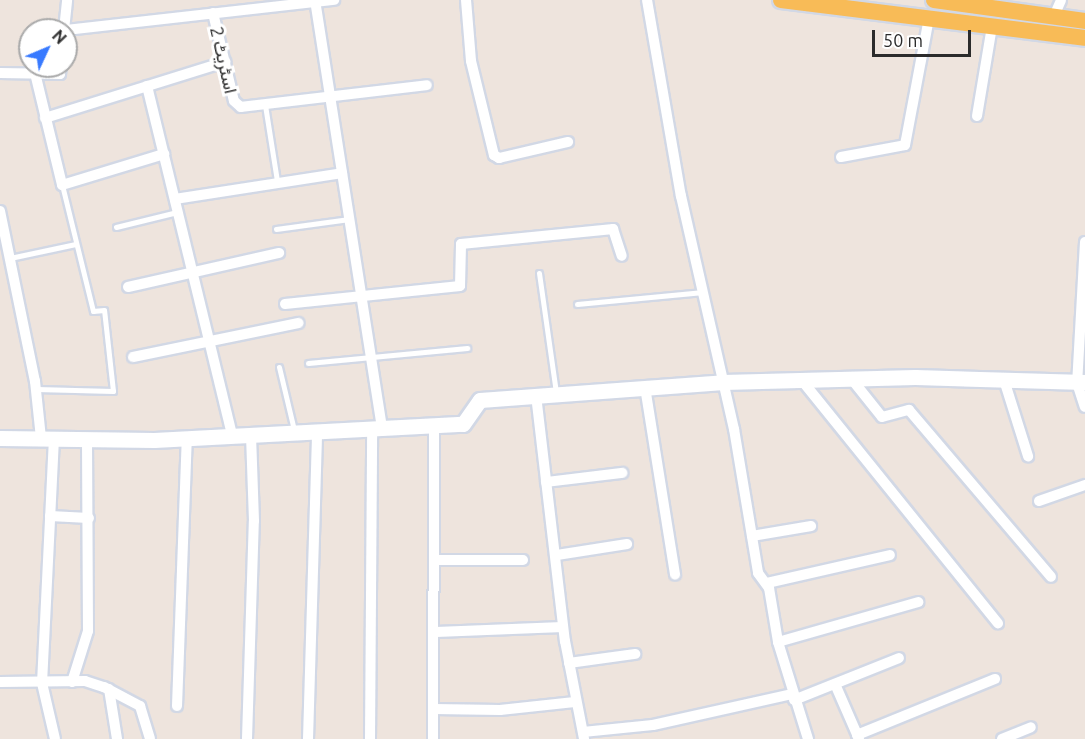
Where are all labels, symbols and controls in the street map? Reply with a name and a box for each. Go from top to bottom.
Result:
north arrow [18,18,78,78]
scale bar [875,18,974,56]
street label: اسٹریٹ 2 [206,24,242,96]
text: N [49,26,70,47]
text: 50 m [883,30,923,50]

